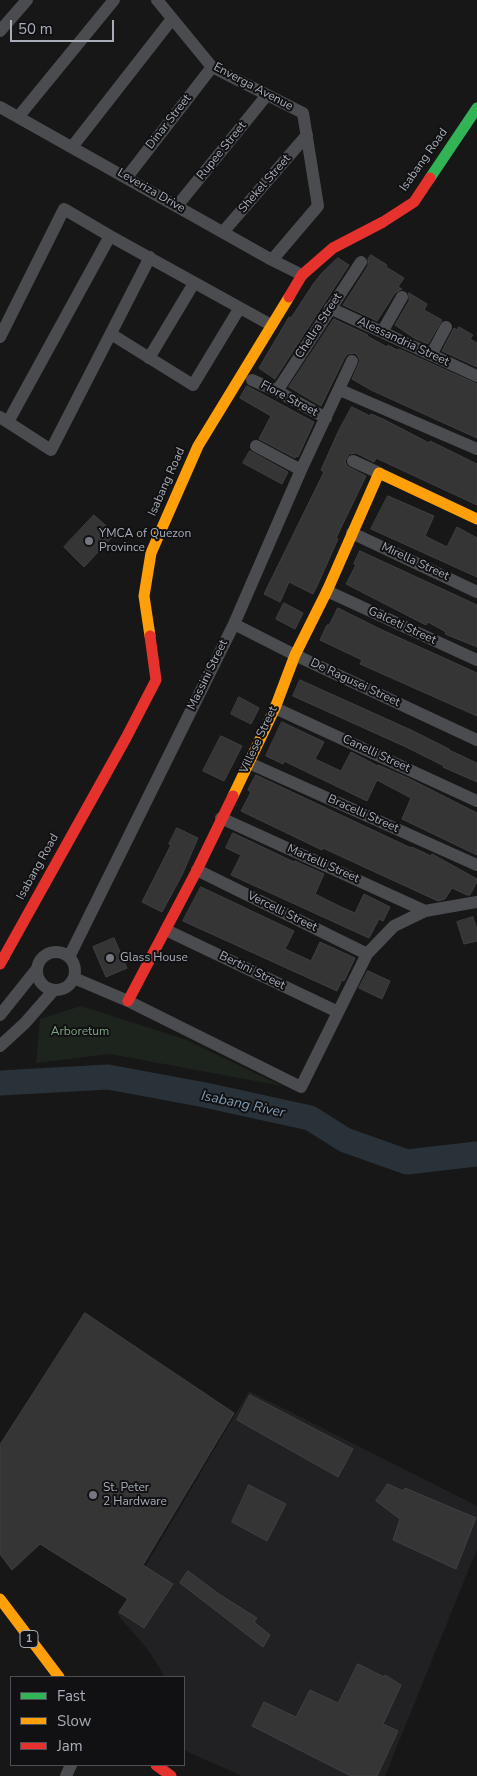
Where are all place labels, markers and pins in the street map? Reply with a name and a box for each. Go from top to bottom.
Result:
place label: YMCA of Quezon Province [99,527,191,555]
marker: YMCA of Quezon Province [83,535,95,547]
place label: Glass House [120,951,188,965]
marker: Glass House [104,952,116,964]
place label: St. Peter 2 Hardware [103,1481,167,1509]
marker: St. Peter 2 Hardware [87,1489,99,1501]

